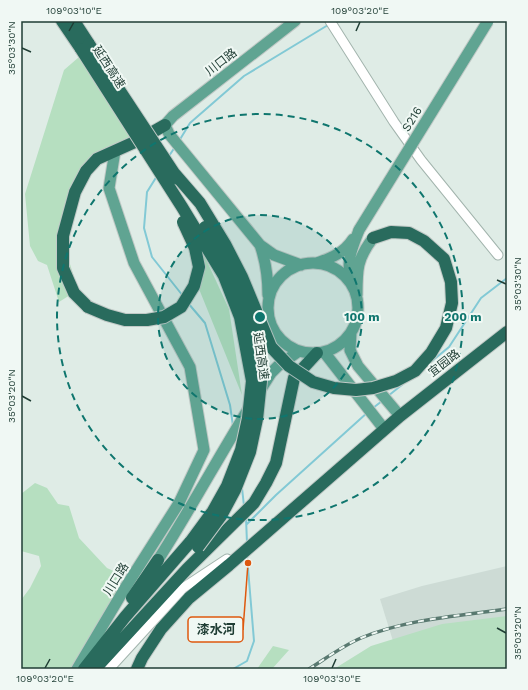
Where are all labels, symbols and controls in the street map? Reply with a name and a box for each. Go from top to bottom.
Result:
text: 109°03'10"E [46,5,102,16]
text: 109°03'20"E [331,5,389,16]
text: 35°03'30"N [6,21,17,75]
street label: 延西高速 [90,43,128,91]
street label: 川口路 [203,45,239,79]
street label: S216 [399,104,425,134]
text: 35°03'30"N [512,257,523,311]
centre of rings [253,310,267,324]
text: 100 m [344,310,380,324]
text: 200 m [444,310,482,324]
street label: 延西高速 [251,331,271,381]
street label: 宜园路 [426,346,462,380]
text: 35°03'20"N [6,369,17,423]
street label: 川口路 [101,560,131,598]
text: 35°03'20"N [512,606,523,660]
callout: 漆水河 [188,617,243,642]
text: 漆水河 [196,622,236,637]
text: 109°03'20"E [16,673,74,684]
text: 109°03'30"E [303,673,361,684]

